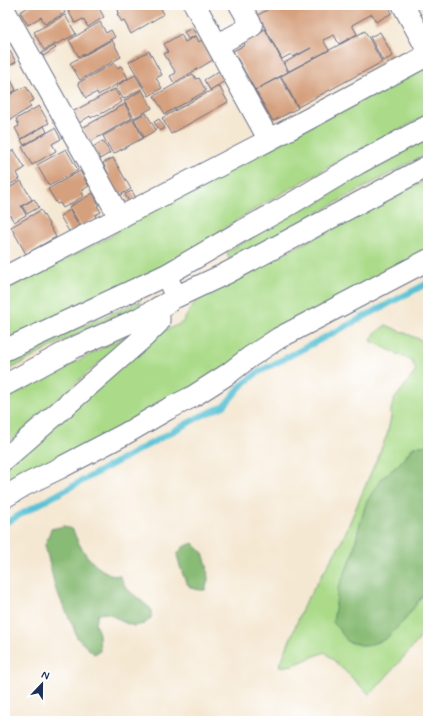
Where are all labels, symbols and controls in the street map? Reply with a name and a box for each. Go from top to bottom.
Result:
north arrow [22,664,62,704]
text: N [39,668,51,684]

